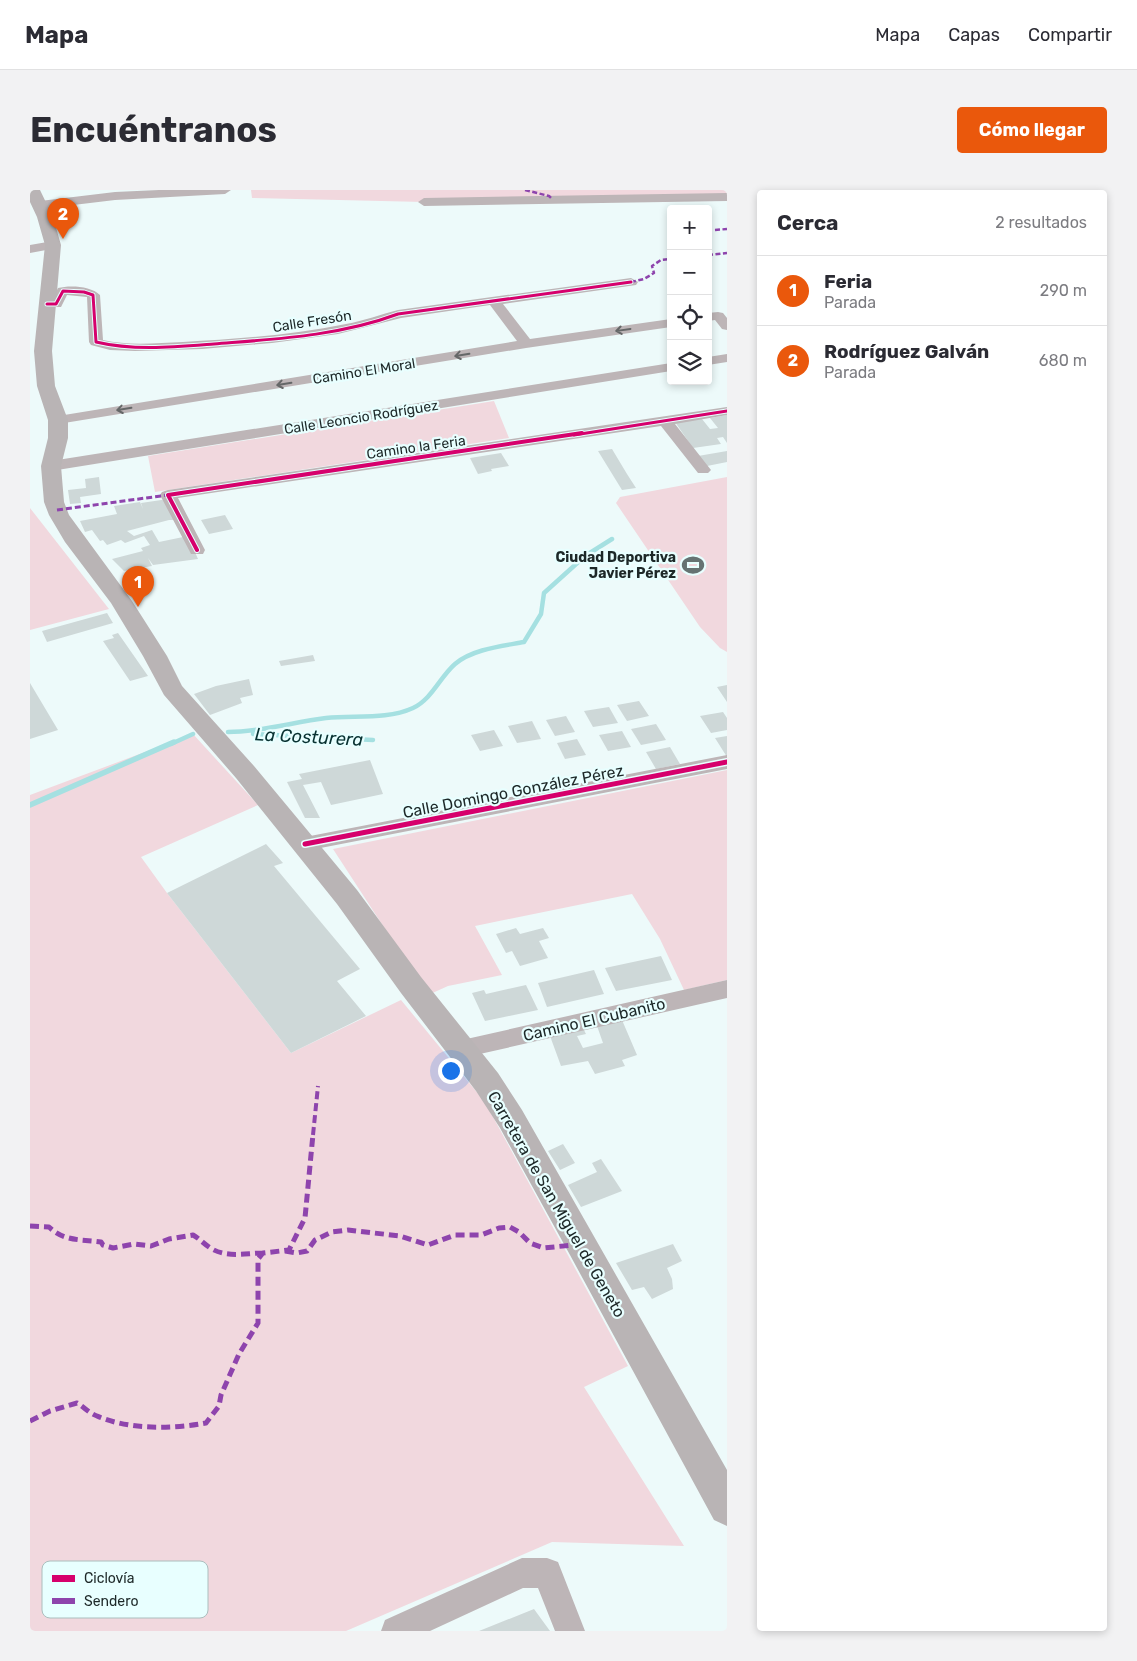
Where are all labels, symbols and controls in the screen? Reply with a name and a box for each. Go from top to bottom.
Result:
text: Mapa [25,21,88,49]
text: Mapa [875,24,920,46]
text: Capas [948,24,1000,46]
text: Compartir [1028,24,1112,46]
button: Cómo llegar [957,107,1107,153]
text: Encuéntranos [30,109,277,151]
pin: 2 [47,198,79,239]
map controls [667,205,712,385]
button: + [667,205,712,250]
text: Cerca [777,210,838,235]
text: 2 resultados [995,213,1087,232]
button: − [667,250,712,295]
text: Feria [824,270,872,293]
text: 1 [789,281,797,300]
text: 290 m [1040,281,1087,300]
text: Parada [824,293,876,312]
button: locate [667,295,712,340]
street label: Calle Fresón [271,307,353,336]
one-way arrow [615,325,631,335]
button: layers [667,340,712,385]
text: Rodríguez Galván [824,340,989,363]
one-way arrow [454,350,470,360]
text: 2 [788,351,798,370]
text: 680 m [1039,351,1087,370]
street label: Camino El Moral [312,355,417,388]
text: Parada [824,363,876,382]
one-way arrow [277,379,293,389]
street label: Calle Leoncio Rodríguez [283,397,439,438]
one-way arrow [116,405,132,415]
street label: Camino la Feria [366,432,467,463]
place label: Ciudad Deportiva Javier Pérez [555,549,676,582]
sports icon: Ciudad Deportiva Javier Pérez [680,552,706,578]
pin: 1 [122,566,154,607]
water label: La Costurera [254,723,364,751]
street label: Calle Domingo González Pérez [401,761,625,822]
street label: Camino El Cubanito [521,994,667,1045]
your location [438,1058,464,1084]
street label: Carretera de San Miguel de Geneto [484,1088,629,1321]
legend [42,1561,208,1618]
text: Ciclovía [84,1570,135,1587]
text: Sendero [84,1593,138,1610]

